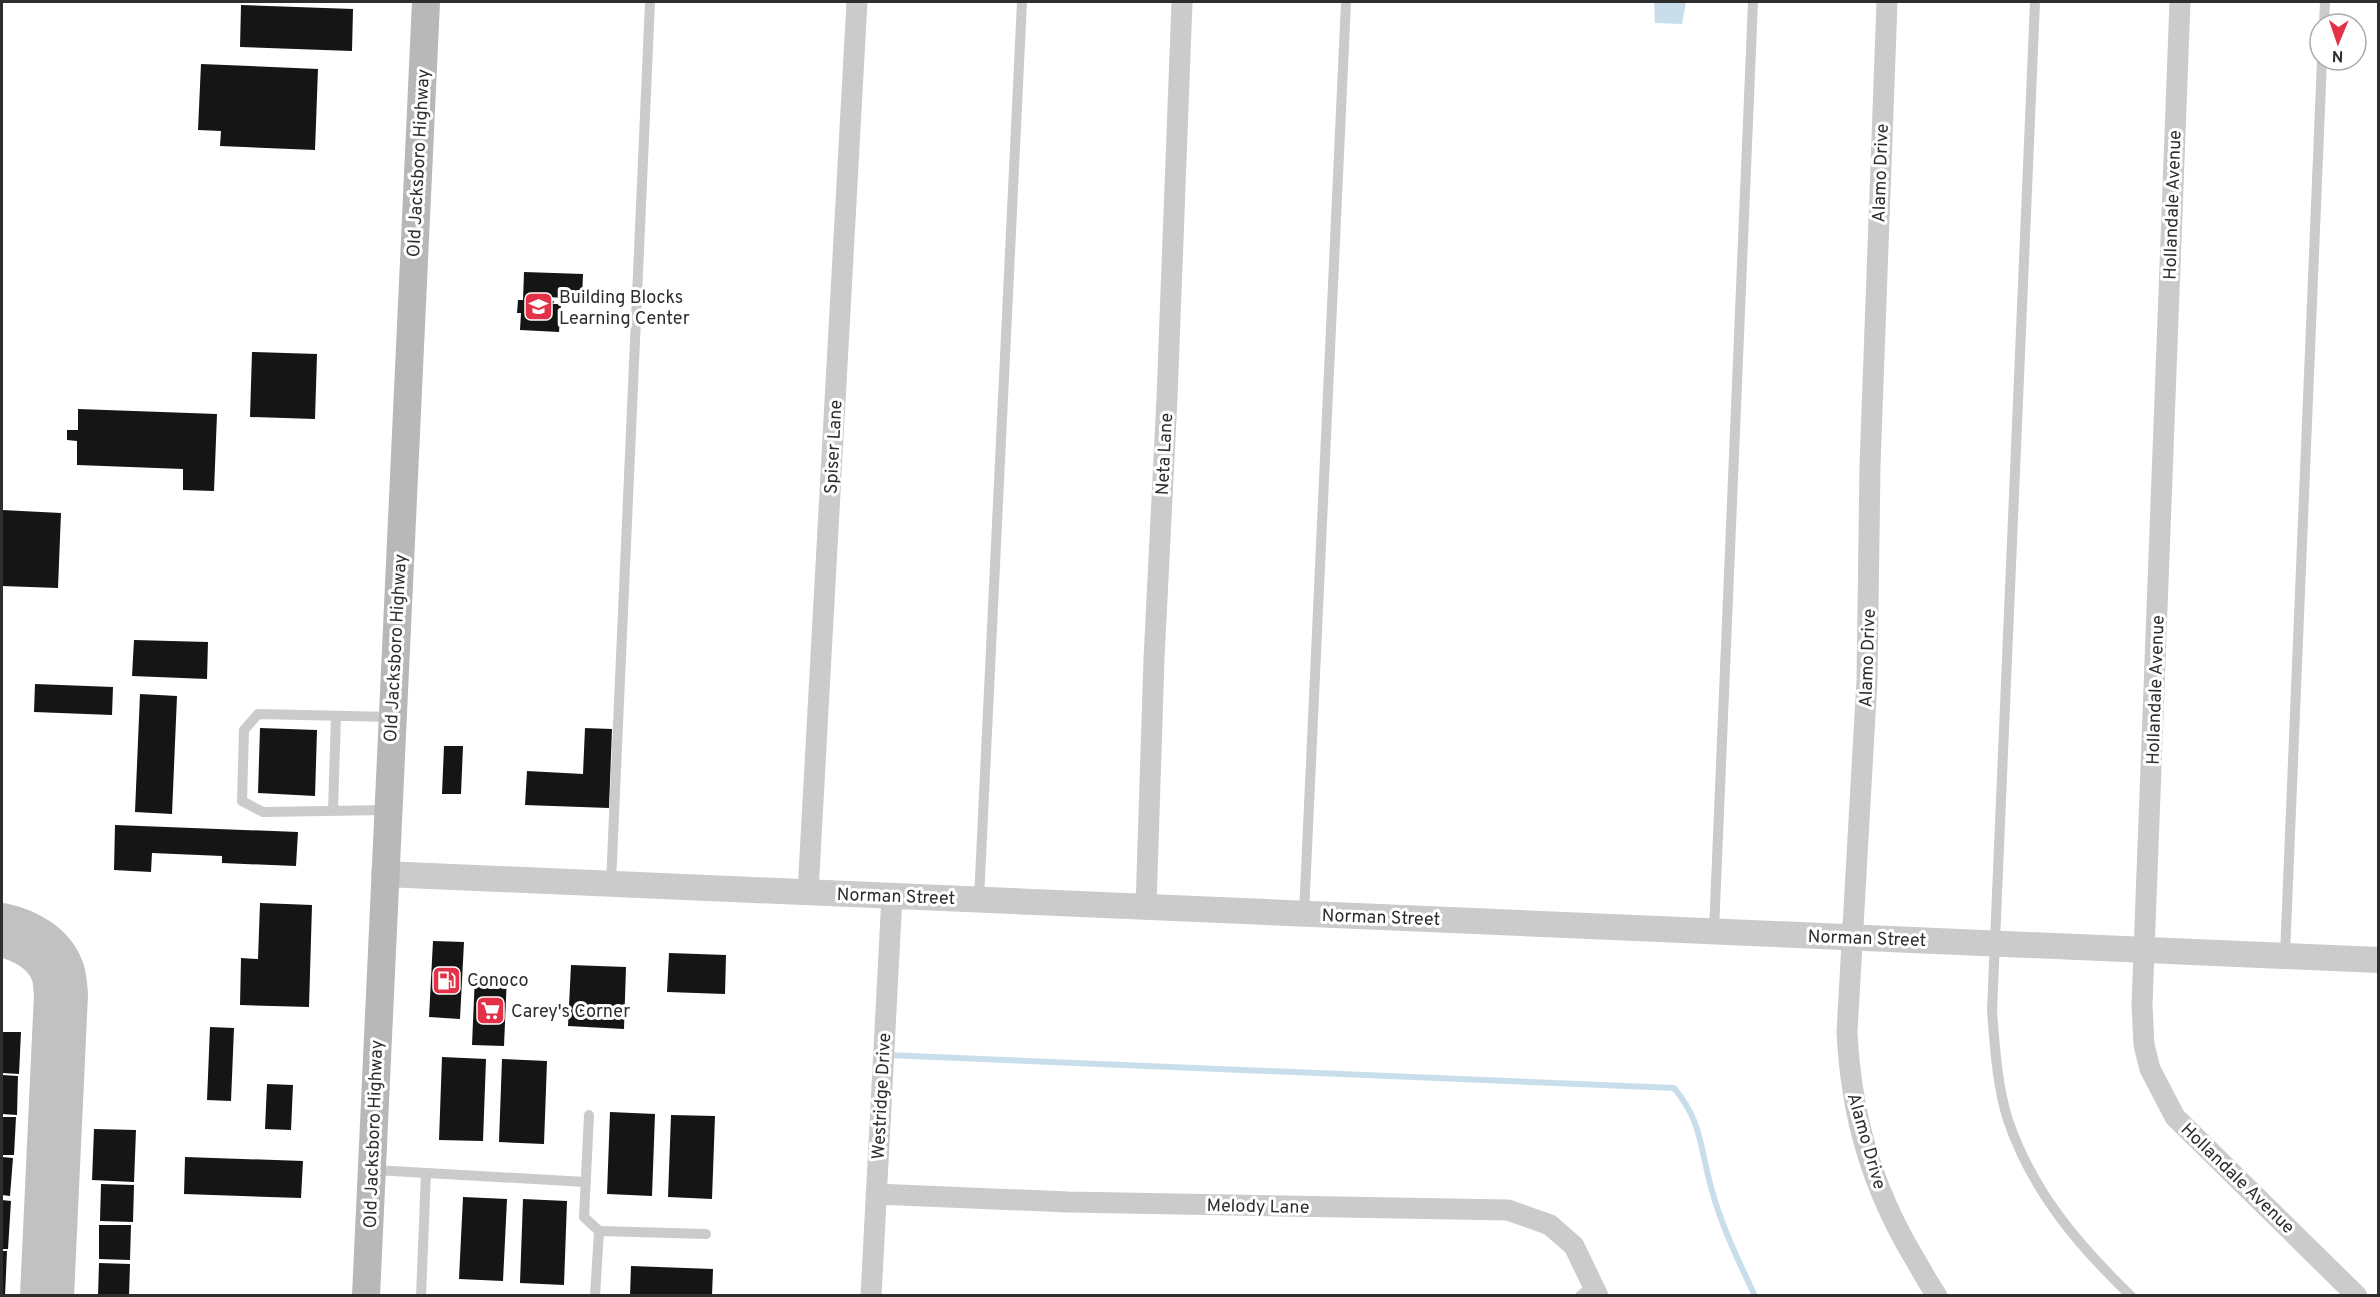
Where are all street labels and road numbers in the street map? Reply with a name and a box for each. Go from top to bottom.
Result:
street label: Old Jacksboro Highway [403,68,436,258]
street label: Alamo Drive [1868,123,1895,223]
street label: Hollandale Avenue [2159,130,2188,280]
street label: Spiser Lane [821,399,848,495]
street label: Neta Lane [1152,412,1179,496]
street label: Old Jacksboro Highway [380,553,413,743]
street label: Alamo Drive [1855,608,1882,708]
street label: Hollandale Avenue [2142,615,2171,765]
street label: Norman Street [836,884,956,911]
street label: Norman Street [1321,905,1441,932]
street label: Norman Street [1807,926,1927,953]
street label: Westridge Drive [868,1032,897,1160]
street label: Old Jacksboro Highway [360,1039,389,1229]
street label: Alamo Drive [1841,1091,1890,1192]
street label: Hollandale Avenue [2175,1119,2299,1239]
street label: Melody Lane [1206,1195,1310,1220]

